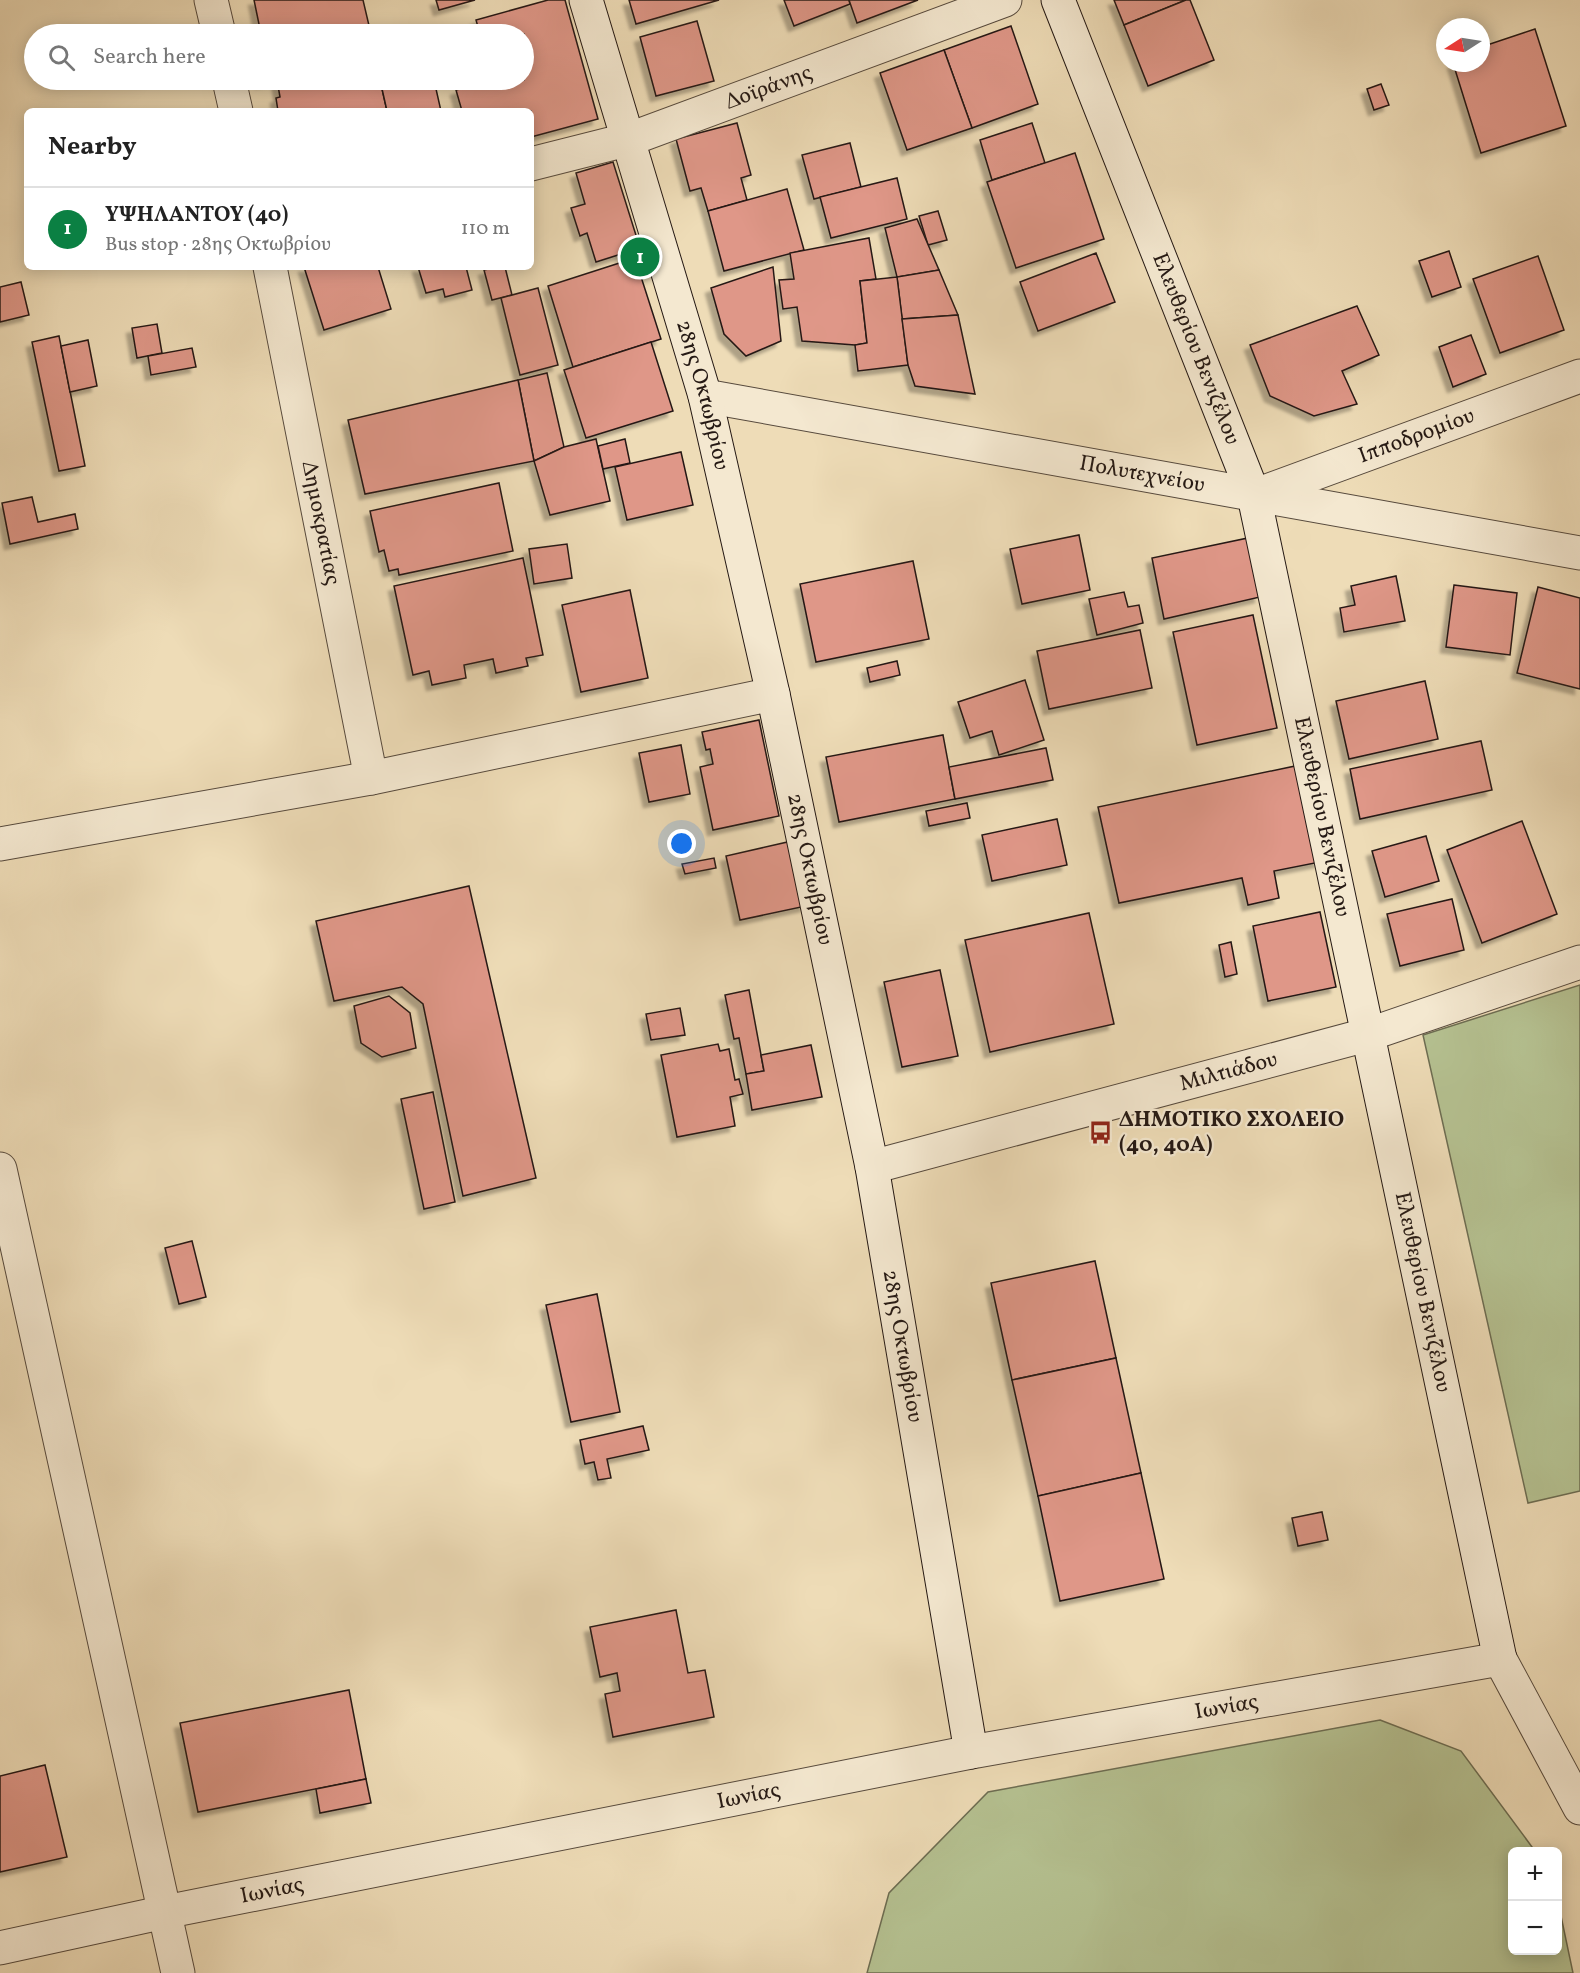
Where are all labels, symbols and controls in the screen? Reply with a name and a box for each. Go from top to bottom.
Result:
north arrow [1436,18,1490,72]
search box [24,24,534,90]
icon: search [45,41,78,74]
text: Search here [93,42,206,73]
street label: Δοϊράνης [721,57,817,118]
text: Nearby [48,129,137,165]
text: ΥΨΗΛΑΝΤΟΥ (40) [105,200,288,231]
text: 1 [63,215,72,243]
text: 110 m [461,215,510,243]
text: Bus stop · 28ης Οκτωβρίου [105,231,331,259]
pin: 1 [620,234,660,280]
street label: Ελευθερίου Βενιζέλου [1144,248,1248,449]
street label: 28ης Οκτωβρίου [668,316,737,473]
street label: Ιπποδρομίου [1354,401,1479,472]
street label: Πολυτεχνείου [1077,448,1207,501]
street label: Δημοκρατίας [293,458,348,588]
street label: Ελευθερίου Βενιζέλου [1286,714,1358,919]
street label: 28ης Οκτωβρίου [779,790,841,948]
your location [667,829,696,858]
street label: Μιλτιάδου [1176,1044,1281,1100]
place label: ΔΗΜΟΤΙΚΟ ΣΧΟΛΕΙΟ (40, 40Α) [1119,1105,1344,1161]
bus stop icon: ΔΗΜΟΤΙΚΟ ΣΧΟΛΕΙΟ (40, 40Α) [1088,1120,1114,1146]
street label: Ελευθερίου Βενιζέλου [1386,1189,1459,1395]
street label: 28ης Οκτωβρίου [874,1267,930,1425]
street label: Ιωνίας [1192,1686,1261,1728]
street label: Ιωνίας [714,1775,783,1818]
map controls [1508,1847,1562,1955]
button: + [1508,1847,1562,1901]
street label: Ιωνίας [238,1869,306,1912]
button: − [1508,1901,1562,1955]

